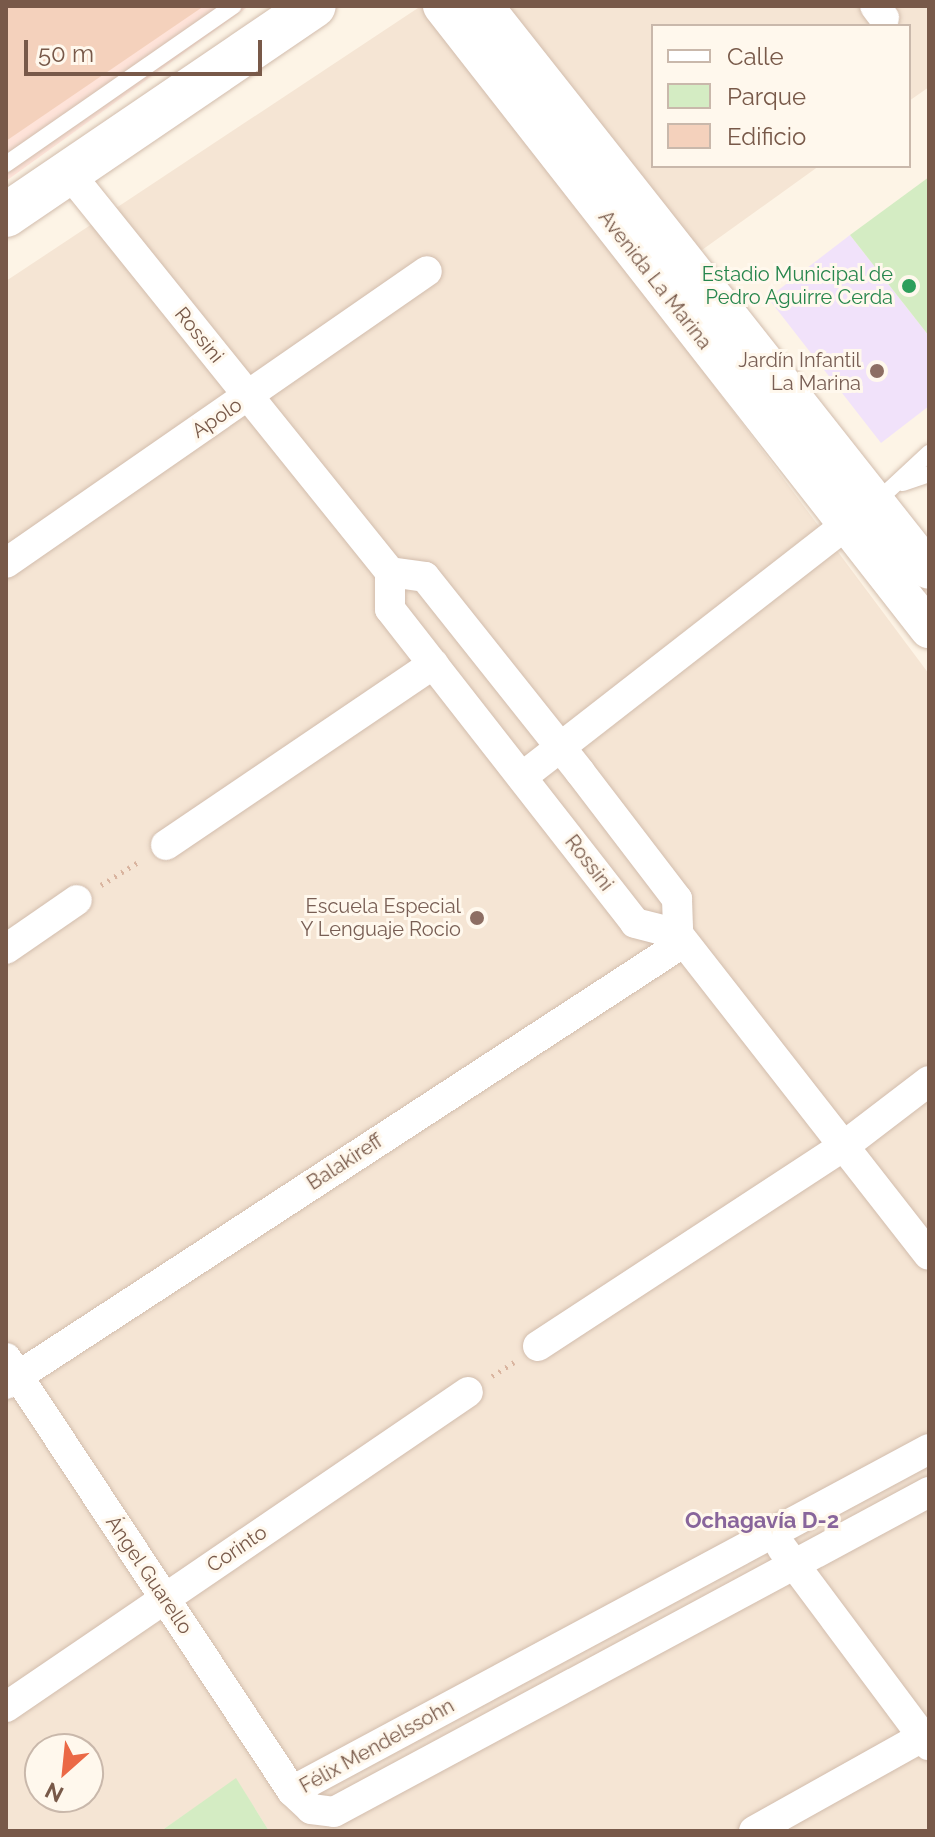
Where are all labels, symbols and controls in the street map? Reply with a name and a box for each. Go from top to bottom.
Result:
scale bar [28,24,266,74]
legend [651,24,911,168]
text: 50 m [38,39,94,68]
text: Calle [727,42,784,71]
text: Parque [727,82,806,111]
text: Edificio [727,122,806,151]
street label: Avenida La Marina [593,206,717,354]
place label: Estadio Municipal de Pedro Aguirre Cerda [701,262,893,309]
marker: Estadio Municipal de Pedro Aguirre Cerda [900,277,918,295]
street label: Rossini [169,302,229,368]
place label: Jardín Infantil La Marina [738,348,861,395]
marker: Jardín Infantil La Marina [868,362,886,380]
street label: Apolo [187,393,247,443]
street label: Rossini [560,830,618,896]
place label: Escuela Especial Y Lenguaje Rocio [300,894,461,941]
marker: Escuela Especial Y Lenguaje Rocio [468,909,486,927]
street label: Balakireff [303,1129,387,1195]
district label: Ochagavía D-2 [685,1508,839,1534]
street label: Ángel Guarello [100,1511,198,1639]
street label: Corinto [203,1520,271,1578]
street label: Félix Mendelssohn [296,1694,458,1798]
north arrow [24,1733,104,1813]
text: N [41,1777,67,1808]

